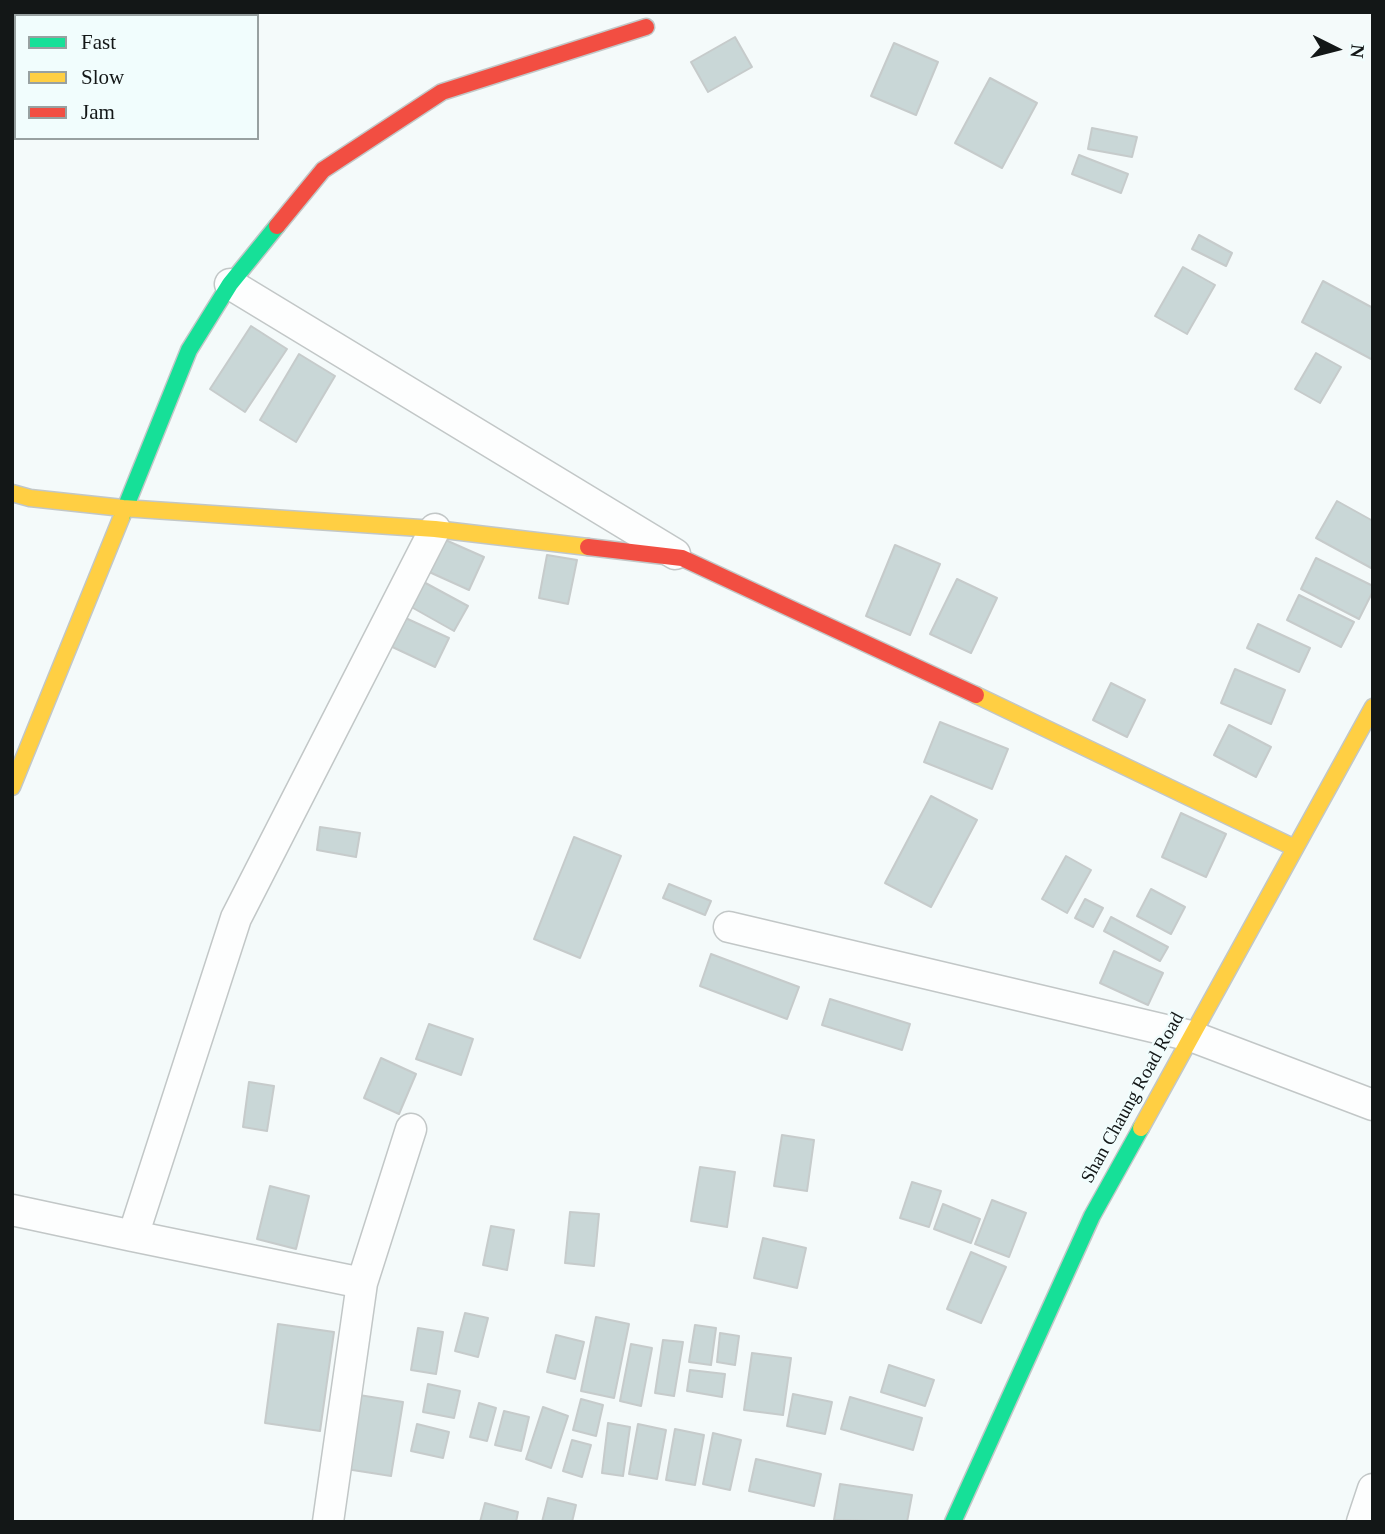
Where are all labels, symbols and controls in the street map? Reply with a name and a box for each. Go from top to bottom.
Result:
legend [14,14,259,140]
north arrow [1301,14,1371,84]
text: Fast [81,30,116,54]
text: N [1346,43,1369,59]
text: Slow [81,65,124,89]
text: Jam [81,100,115,124]
street label: Shan Chaung Road Road [1077,1009,1189,1187]

